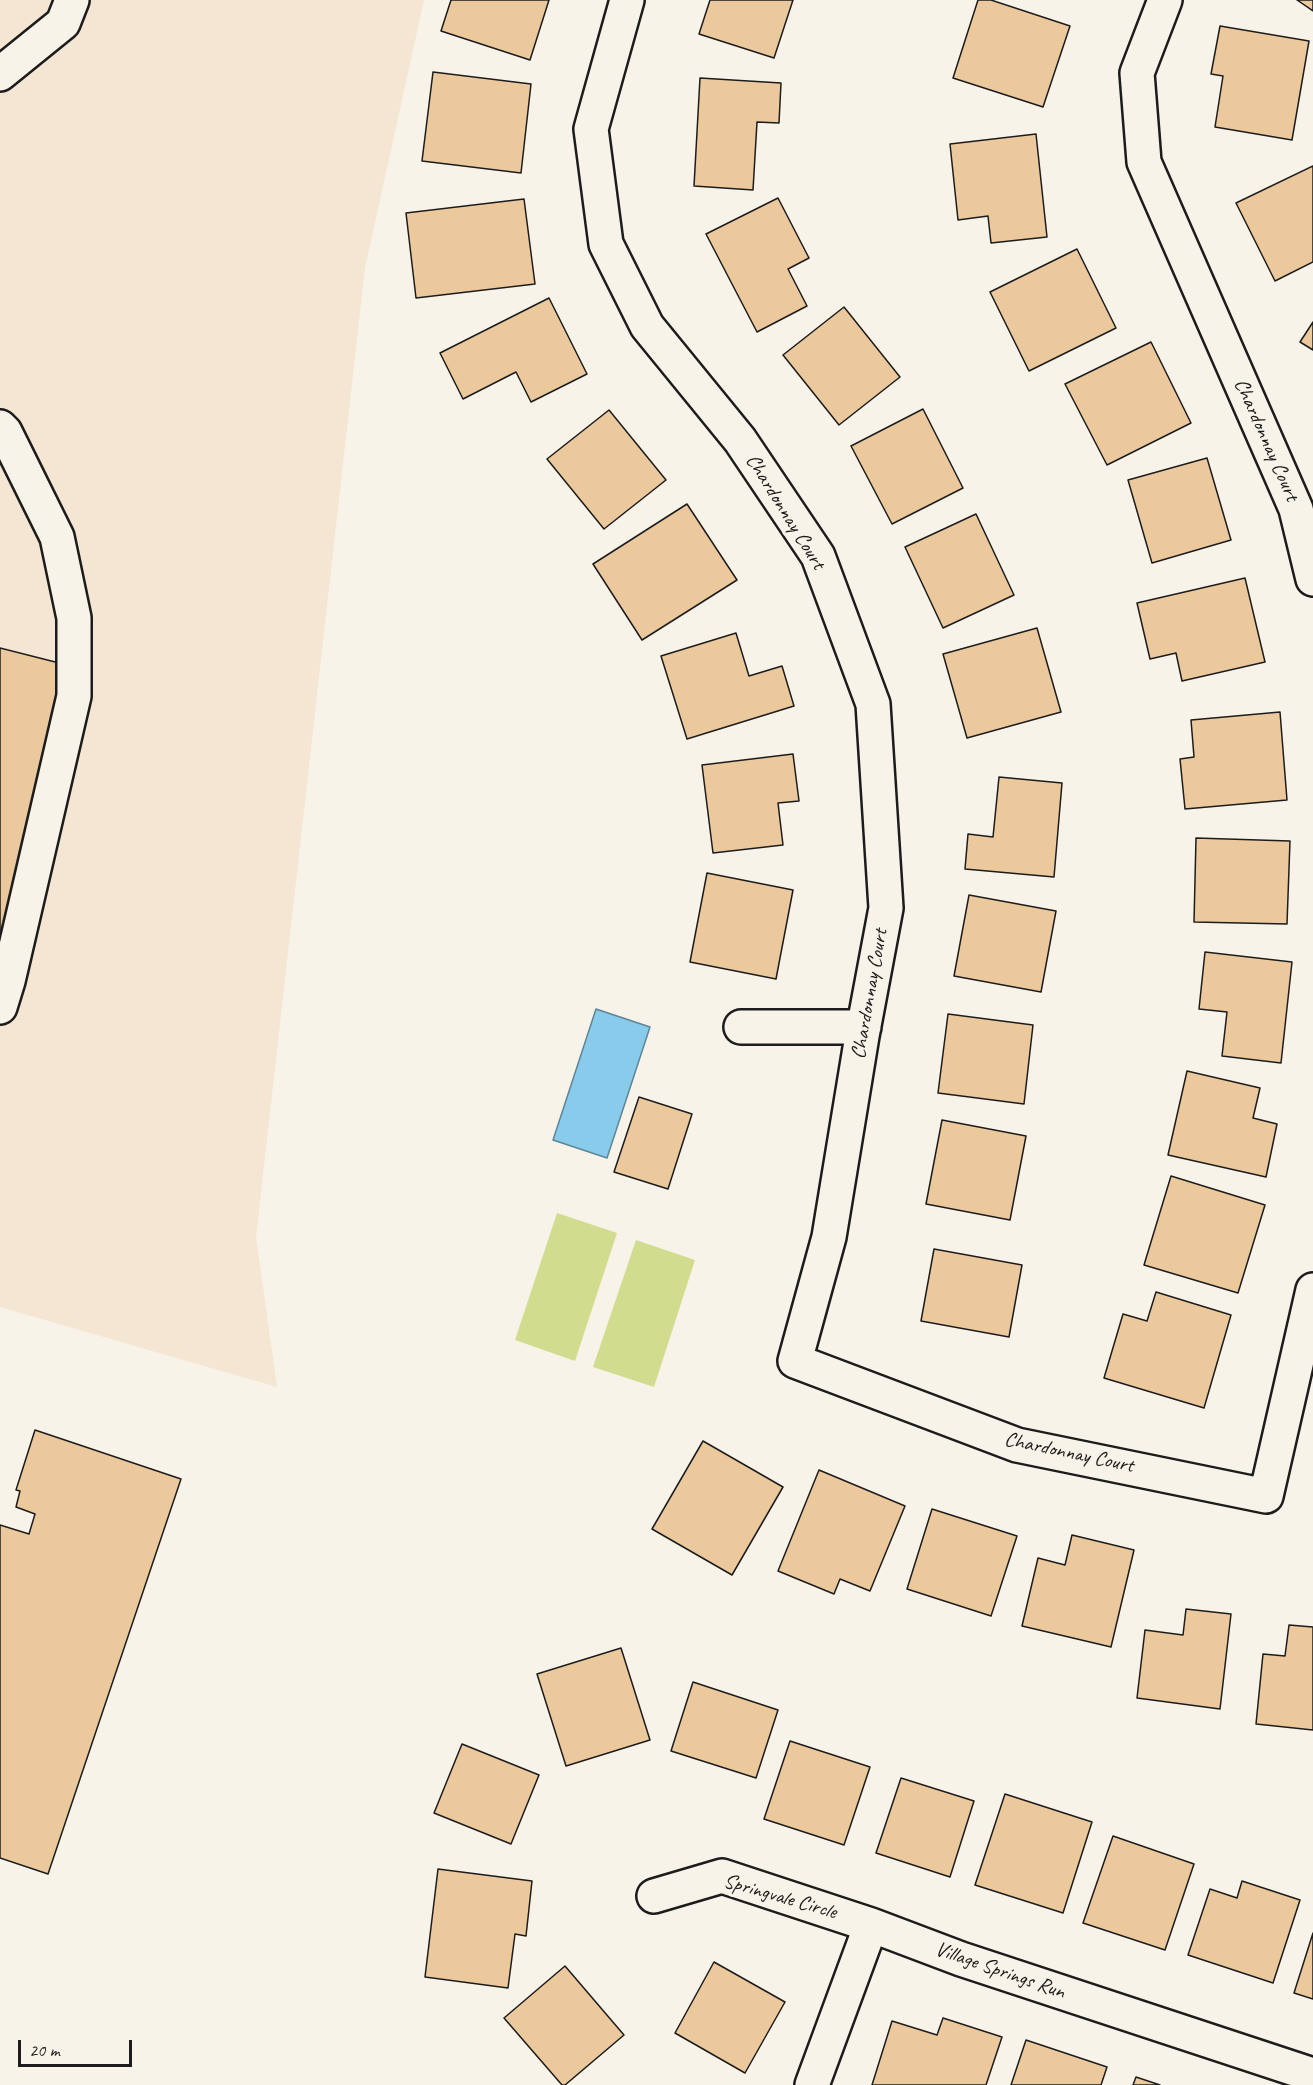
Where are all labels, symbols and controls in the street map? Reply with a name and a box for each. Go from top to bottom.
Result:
street label: Chardonnay Court [1228,375,1304,505]
street label: Chardonnay Court [739,450,831,574]
street label: Chardonnay Court [846,927,894,1061]
street label: Chardonnay Court [1002,1427,1136,1479]
street label: Springvale Circle [721,1869,839,1925]
street label: Village Springs Run [932,1937,1068,2005]
scale bar [21,2028,135,2066]
text: 20 m [29,2039,60,2061]

